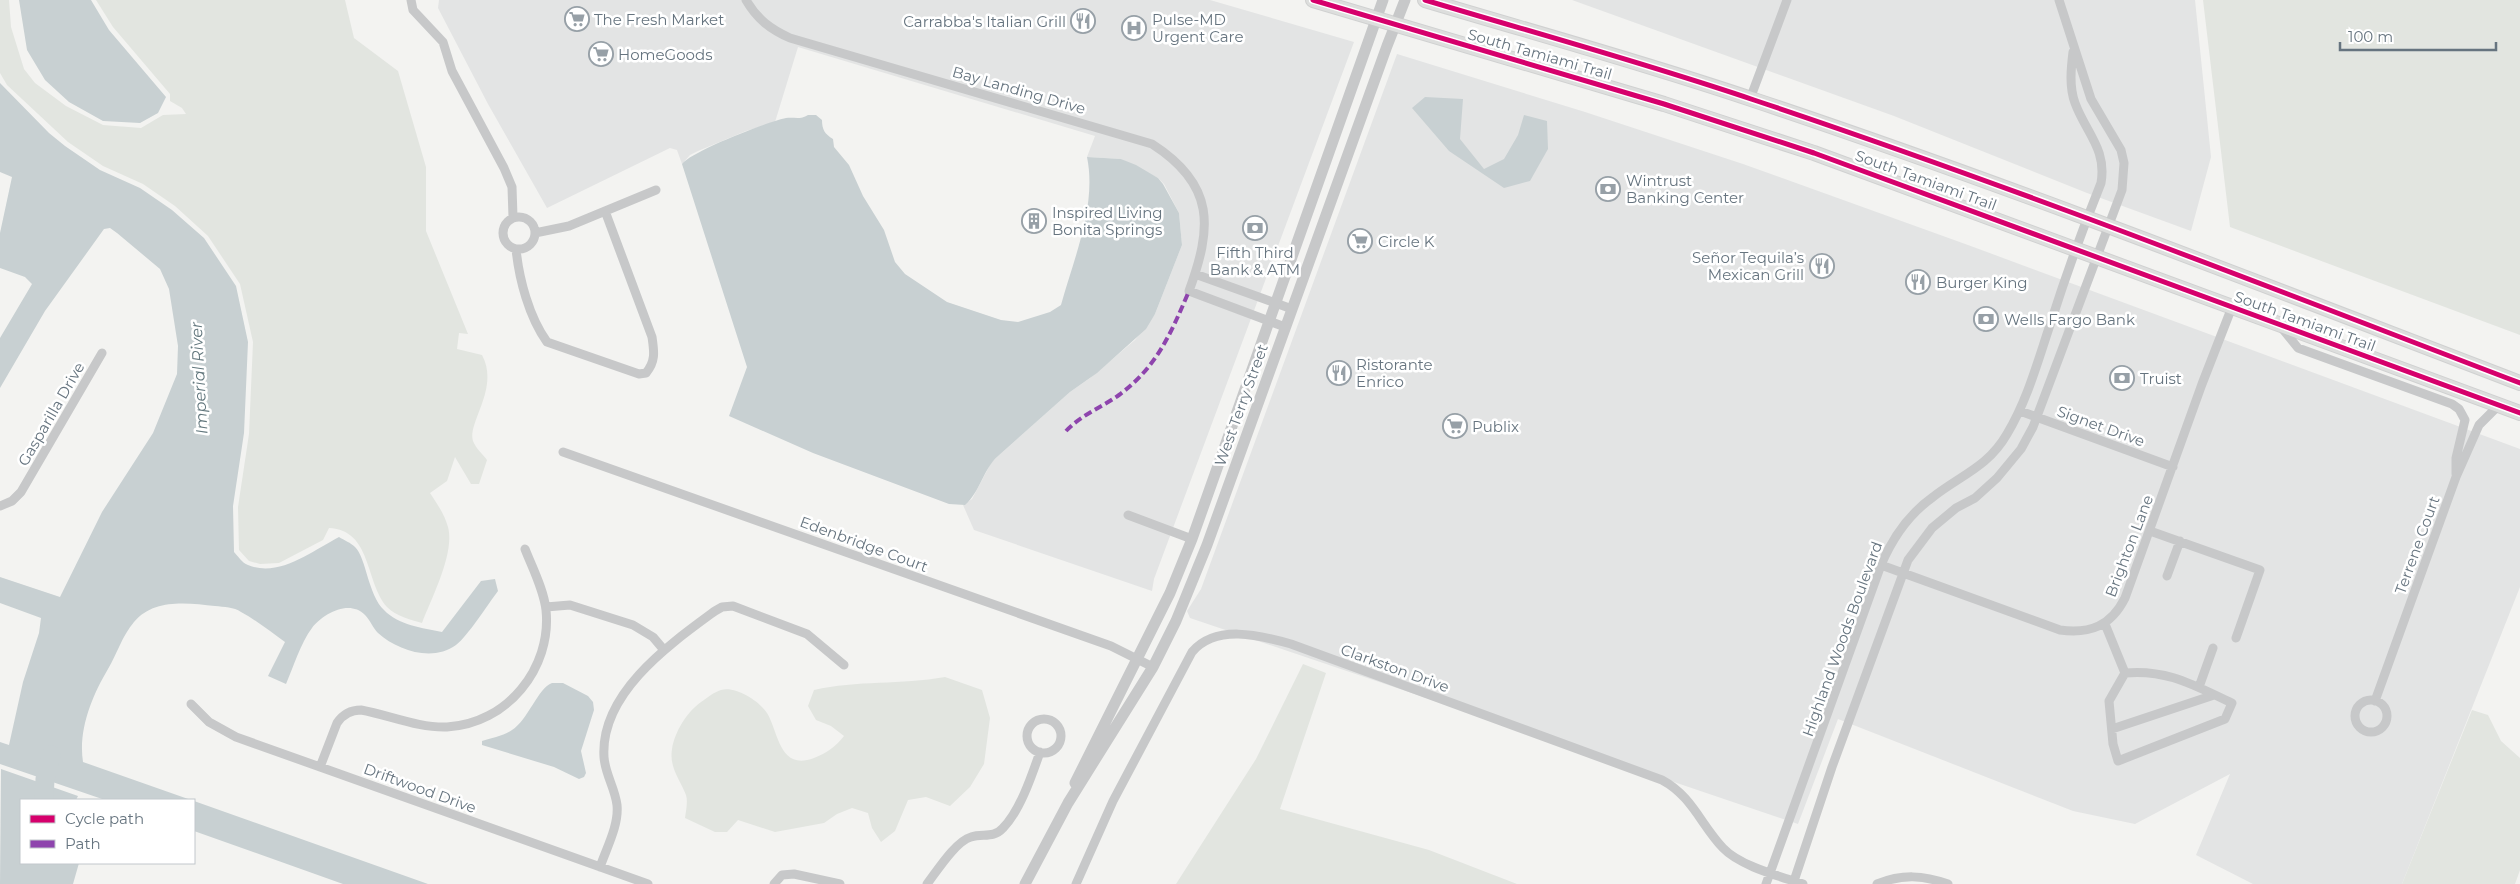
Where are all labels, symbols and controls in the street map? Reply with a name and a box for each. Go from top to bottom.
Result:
supermarket icon: The Fresh Market [564,6,590,32]
restaurant icon: Carrabba's Italian Grill [1070,8,1096,34]
place label: The Fresh Market [594,10,724,29]
place label: Pulse-MD Urgent Care [1152,10,1243,46]
place label: Carrabba's Italian Grill [903,12,1066,31]
hospital icon: Pulse-MD Urgent Care [1121,15,1147,41]
scale bar [2340,20,2496,52]
street label: South Tamiami Trail [1466,24,1614,84]
text: 100 m [2348,27,2393,46]
supermarket icon: HomeGoods [588,41,614,67]
place label: HomeGoods [618,45,712,64]
street label: Bay Landing Drive [950,62,1088,118]
street label: South Tamiami Trail [1853,146,1999,214]
place label: Wintrust Banking Center [1626,171,1744,207]
bank icon: Wintrust Banking Center [1595,176,1621,202]
place label: Inspired Living Bonita Springs [1052,203,1163,239]
building icon: Inspired Living Bonita Springs [1021,208,1047,234]
bank icon: Fifth Third Bank & ATM [1242,215,1268,241]
supermarket icon: Circle K [1347,228,1373,254]
place label: Circle K [1378,232,1435,251]
place label: Fifth Third Bank & ATM [1210,243,1300,279]
place label: Señor Tequila’s Mexican Grill [1692,248,1804,284]
restaurant icon: Señor Tequila’s Mexican Grill [1809,253,1835,279]
restaurant icon: Burger King [1905,269,1931,295]
place label: Burger King [1936,273,2028,292]
street label: South Tamiami Trail [2232,287,2378,355]
bank icon: Wells Fargo Bank [1973,306,1999,332]
place label: Wells Fargo Bank [2004,310,2135,329]
water label: Imperial River [187,321,211,435]
street label: West Terry Street [1210,341,1272,469]
place label: Ristorante Enrico [1356,355,1433,391]
street label: Gasparilla Drive [14,359,88,469]
restaurant icon: Ristorante Enrico [1326,360,1352,386]
bank icon: Truist [2109,365,2135,391]
place label: Truist [2140,369,2182,388]
street label: Signet Drive [2055,401,2147,451]
supermarket icon: Publix [1442,413,1468,439]
place label: Publix [1472,417,1519,436]
street label: Brighton Lane [2101,492,2157,600]
street label: Terrene Court [2390,493,2444,597]
street label: Edenbridge Court [797,512,931,576]
street label: Highland Woods Boulevard [1798,539,1886,739]
street label: Clarkston Drive [1338,640,1452,696]
street label: Driftwood Drive [361,759,479,817]
legend [20,799,195,864]
text: Cycle path [65,809,144,828]
text: Path [65,834,101,853]

